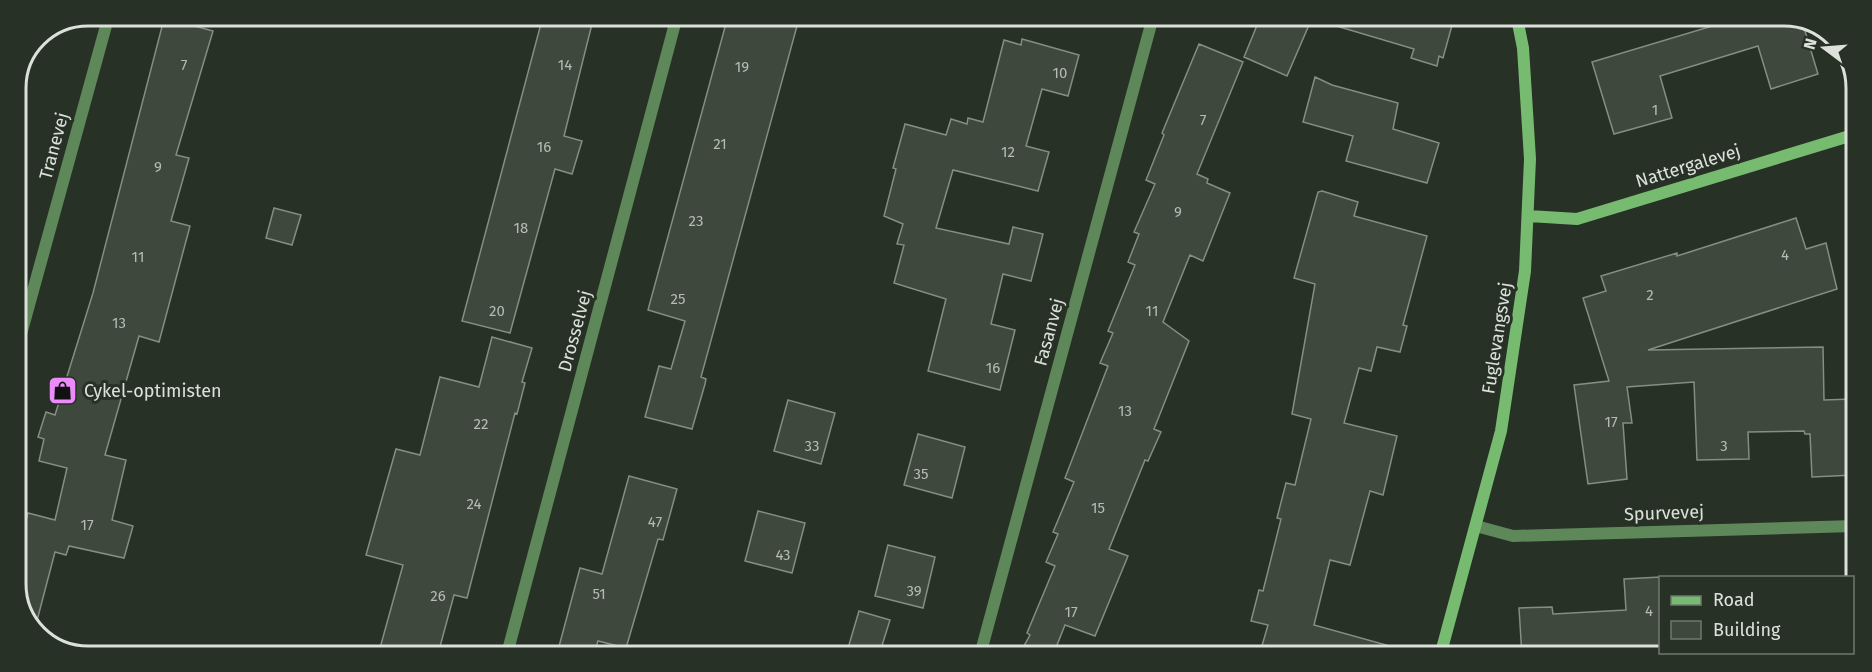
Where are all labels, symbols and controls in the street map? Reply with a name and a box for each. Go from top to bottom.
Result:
north arrow [1794,18,1854,78]
text: N [1799,36,1821,52]
house number: 7 [181,56,188,74]
house number: 14 [558,56,572,74]
house number: 19 [735,58,749,76]
house number: 10 [1053,64,1067,82]
house number: 1 [1652,101,1658,119]
street label: Tranevej [34,110,74,182]
house number: 7 [1200,111,1207,129]
house number: 21 [713,135,727,153]
house number: 16 [537,138,551,156]
street label: Nattergalevej [1633,140,1743,192]
house number: 12 [1001,143,1015,161]
house number: 9 [154,158,162,176]
house number: 9 [1174,203,1182,221]
house number: 23 [689,212,703,230]
house number: 18 [514,219,528,237]
house number: 4 [1781,246,1789,264]
house number: 11 [132,248,144,266]
street label: Fuglevangsvej [1477,281,1517,395]
house number: 2 [1646,286,1654,304]
street label: Drosselvej [554,288,596,374]
house number: 25 [671,290,685,308]
street label: Fasanvej [1029,296,1069,368]
house number: 20 [489,302,505,320]
house number: 11 [1146,302,1158,320]
house number: 13 [112,314,126,332]
house number: 16 [986,359,1000,377]
shop icon: Cykel-optimisten [47,375,79,407]
place label: Cykel-optimisten [84,380,222,402]
house number: 13 [1118,402,1132,420]
house number: 17 [1604,413,1618,431]
house number: 22 [474,415,488,433]
house number: 33 [805,437,819,455]
house number: 3 [1720,437,1728,455]
house number: 35 [913,465,929,483]
house number: 24 [466,495,482,513]
house number: 15 [1091,499,1105,517]
street label: Spurvevej [1624,501,1704,525]
house number: 47 [648,513,662,531]
house number: 17 [80,516,94,534]
house number: 43 [775,546,791,564]
legend [1659,576,1854,654]
house number: 39 [906,582,922,600]
house number: 51 [592,585,606,603]
house number: 26 [430,587,446,605]
text: Road [1713,589,1755,611]
house number: 4 [1645,602,1653,620]
house number: 17 [1064,603,1078,621]
text: Building [1713,619,1781,641]

